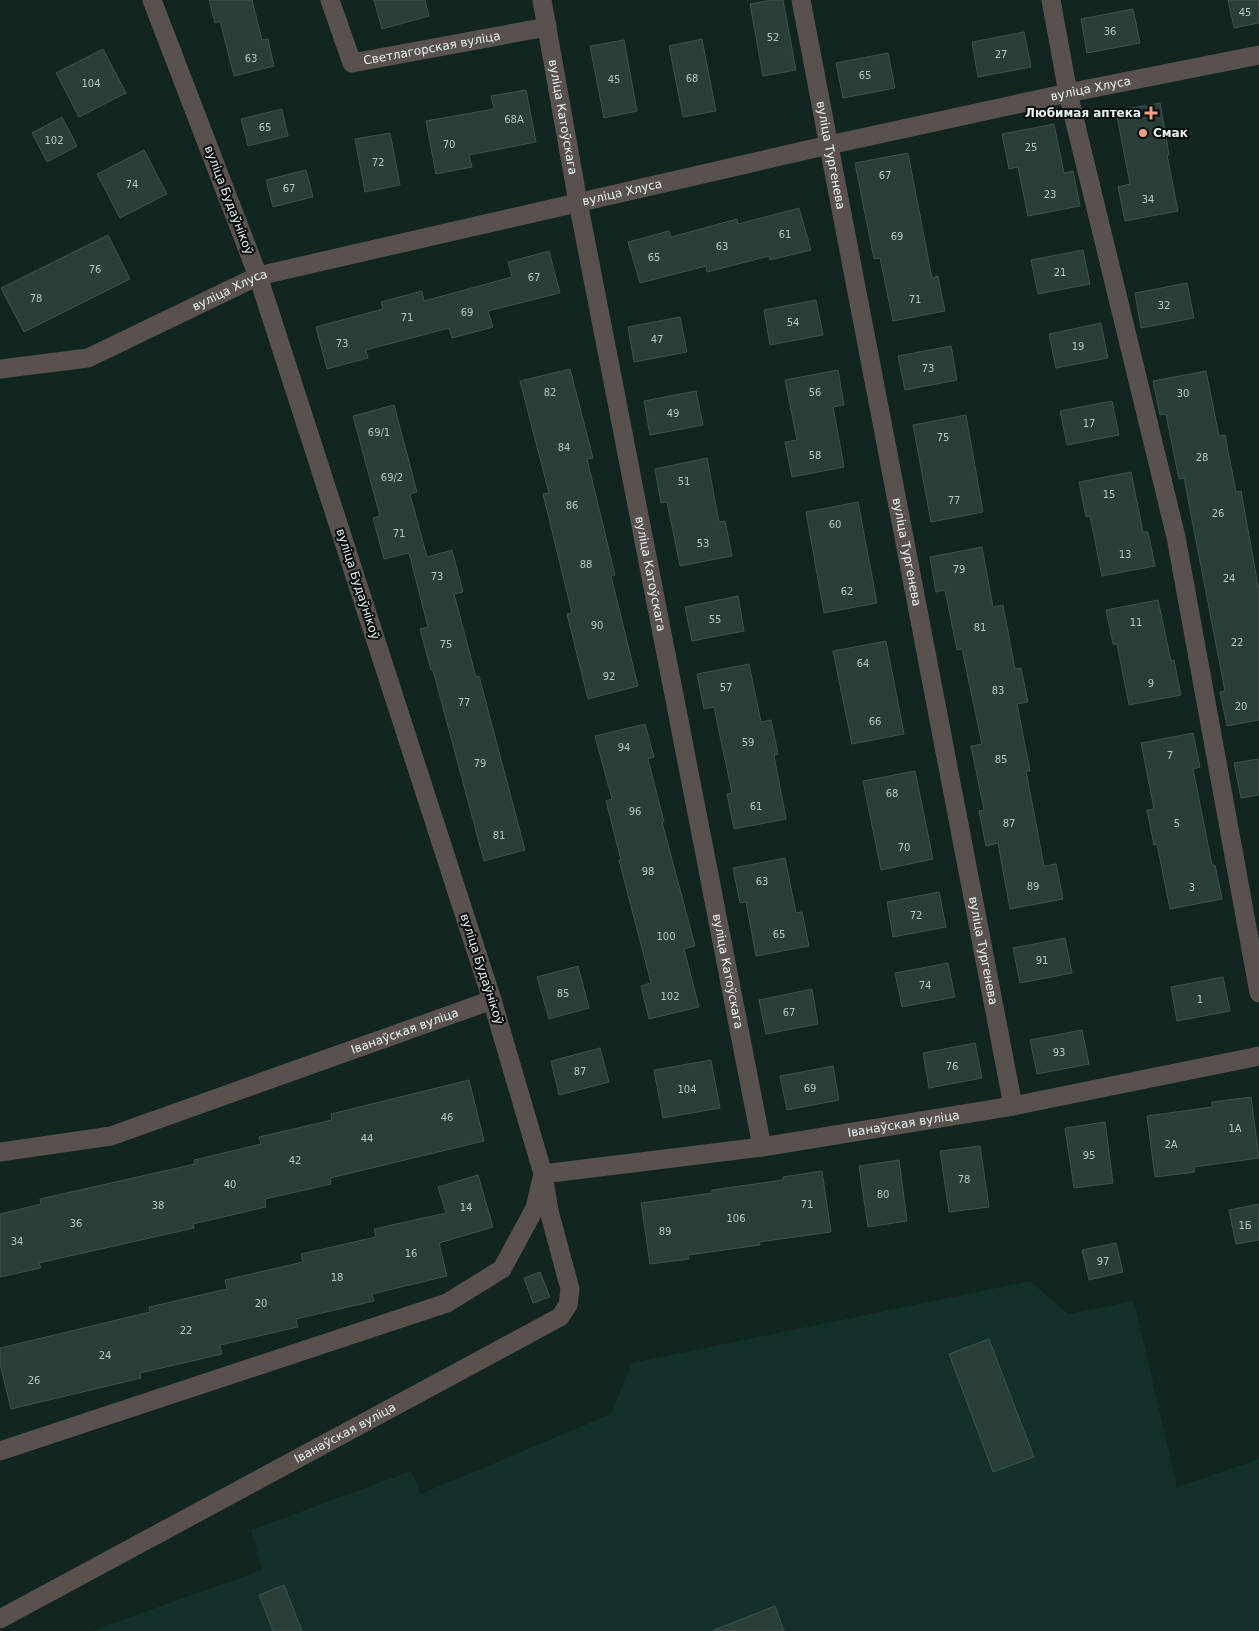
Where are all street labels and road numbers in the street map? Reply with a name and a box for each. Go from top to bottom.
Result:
street label: Светлагорская вуліца [362,29,502,68]
street label: вуліца Катоўскага [546,58,580,176]
street label: вуліца Хлуса [1049,74,1132,104]
street label: вуліца Тургенева [814,100,848,211]
street label: вуліца Будаўнікоў [202,144,256,256]
street label: вуліца Хлуса [581,177,663,208]
street label: вуліца Хлуса [190,267,269,314]
street label: вуліца Тургенева [890,497,924,607]
street label: вуліца Катоўскага [632,515,668,632]
street label: вуліца Будаўнікоў [333,527,383,641]
street label: вуліца Тургенева [966,895,1000,1006]
street label: вуліца Будаўнікоў [457,912,507,1026]
street label: вуліца Катоўскага [710,913,746,1030]
street label: Іванаўская вуліца [349,1006,460,1057]
street label: Іванаўская вуліца [846,1108,960,1140]
street label: Іванаўская вуліца [292,1400,398,1466]

